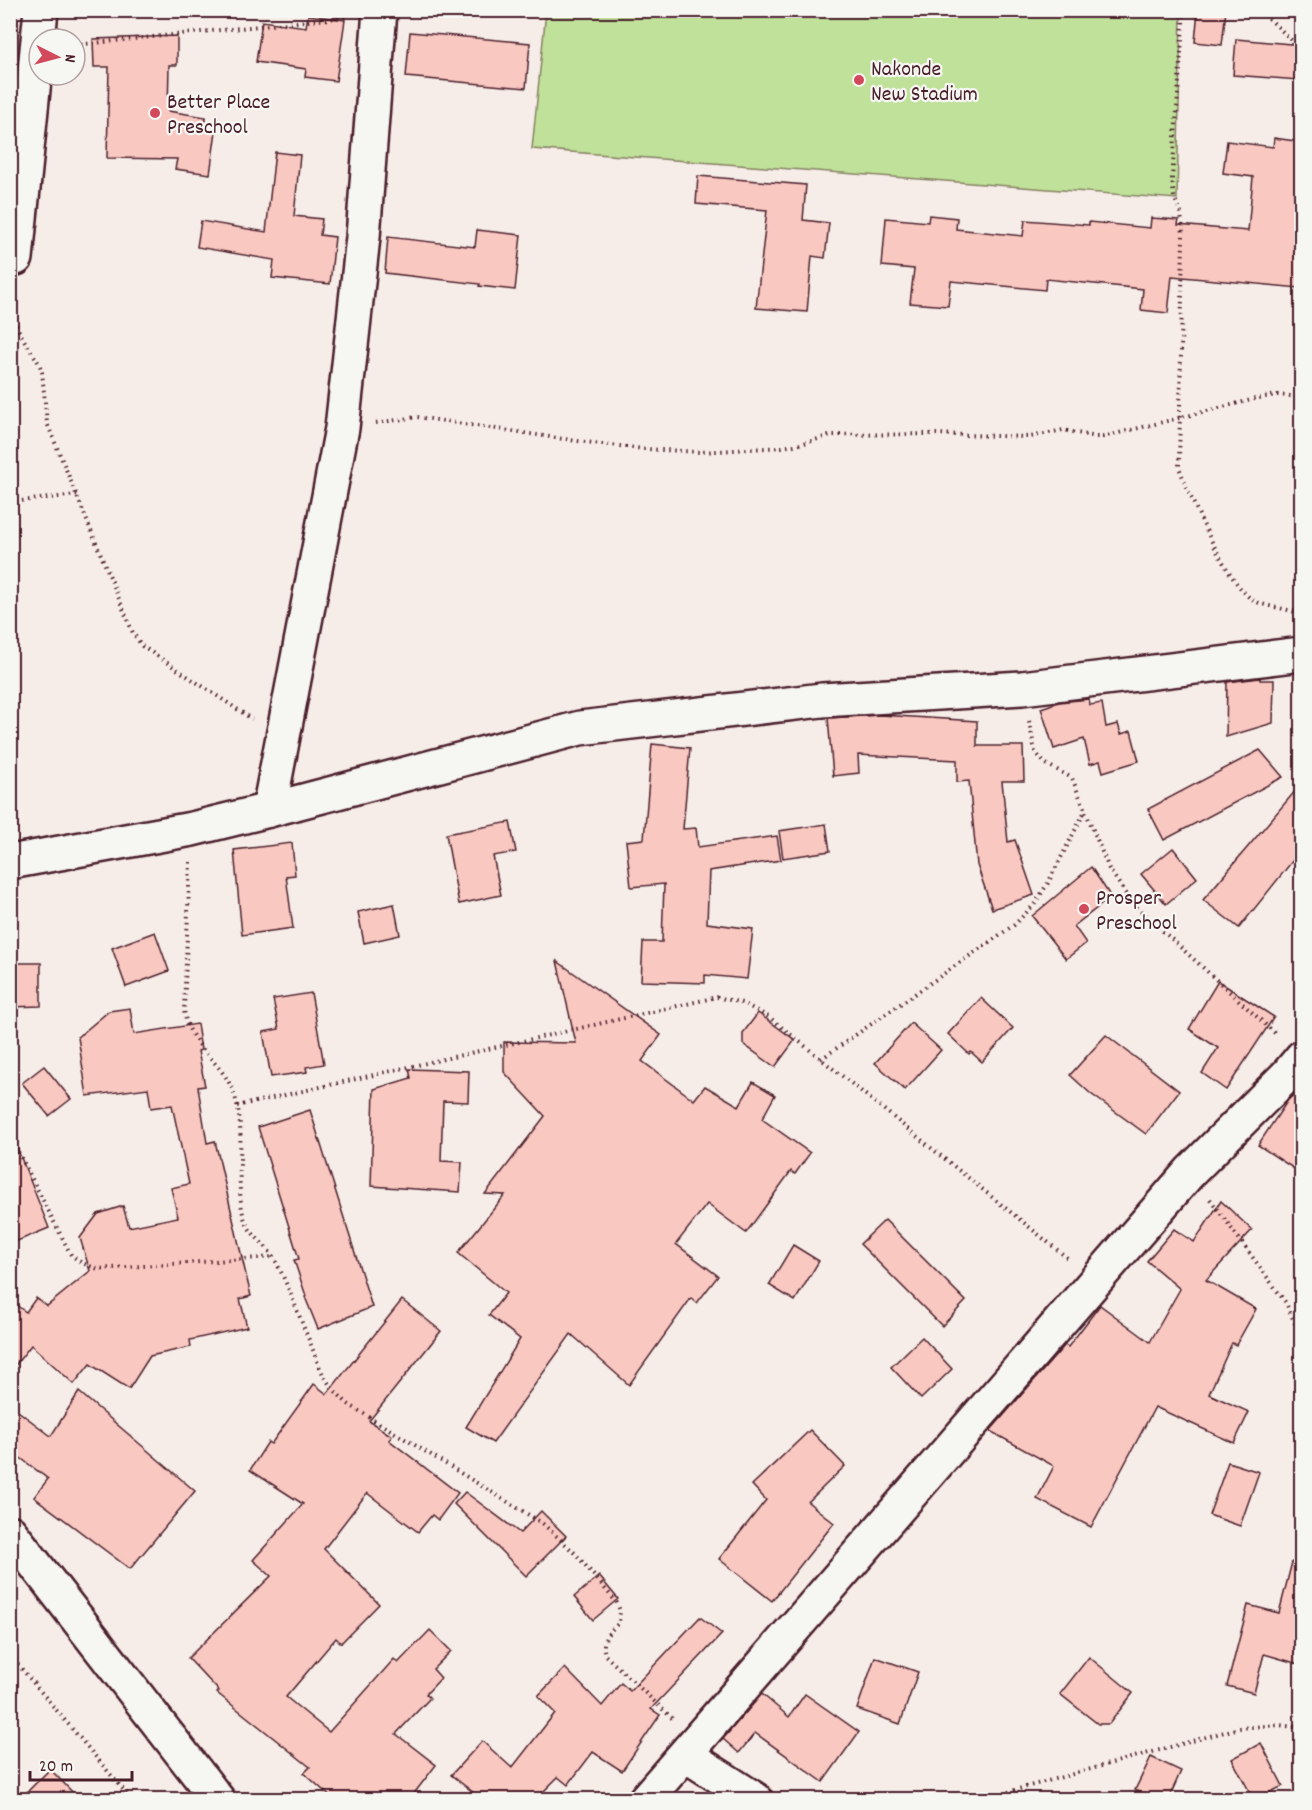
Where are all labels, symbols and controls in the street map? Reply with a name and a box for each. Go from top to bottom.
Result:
north arrow [27,27,87,87]
text: N [58,53,81,64]
place label: Nakonde New Stadium [871,55,978,111]
marker: Nakonde New Stadium [852,73,866,87]
place label: Better Place Preschool [167,88,270,144]
marker: Better Place Preschool [148,106,162,120]
place label: Prosper Preschool [1096,884,1177,940]
marker: Prosper Preschool [1077,902,1091,916]
scale bar [30,1744,132,1782]
text: 20 m [39,1755,73,1780]

